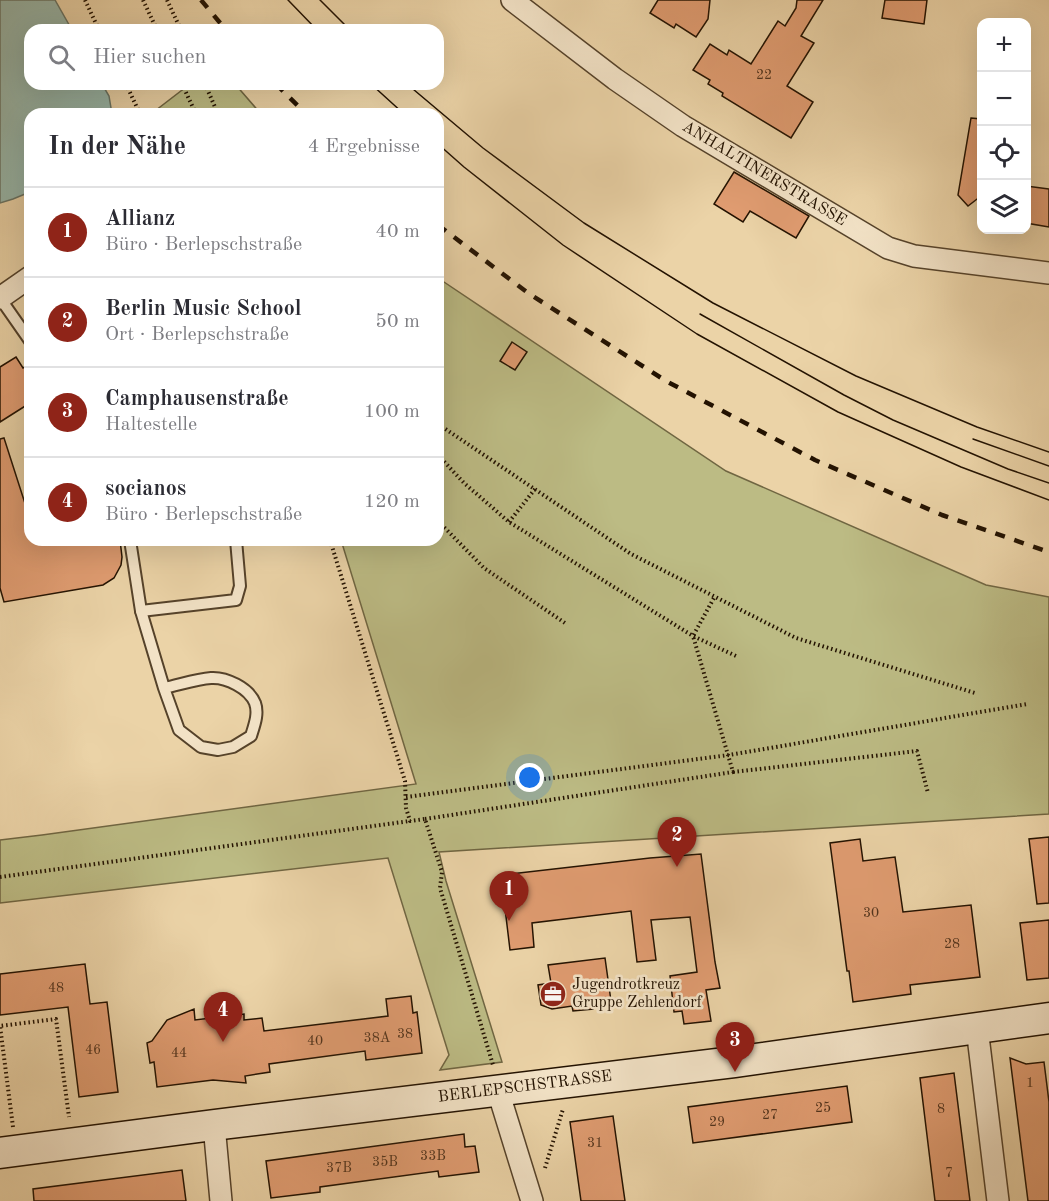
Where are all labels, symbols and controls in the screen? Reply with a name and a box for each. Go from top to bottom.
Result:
map controls [977,18,1031,234]
button: + [977,18,1031,72]
search box [24,24,444,90]
icon: search [45,41,78,74]
text: Hier suchen [93,46,206,68]
house number: 22 [756,68,772,82]
button: − [977,72,1031,126]
street label: ANHALTINERSTRASSE [679,119,849,229]
button: locate [977,126,1031,180]
text: In der Nähe [48,134,186,160]
text: 4 Ergebnisse [308,137,420,157]
button: layers [977,180,1031,234]
text: Allianz [105,208,175,230]
text: 1 [62,222,73,242]
text: 40 m [375,222,420,242]
text: Büro · Berlepschstraße [105,235,302,255]
text: Berlin Music School [105,298,302,320]
text: 2 [62,312,73,332]
text: 50 m [375,312,420,332]
text: Ort · Berlepschstraße [105,325,289,345]
text: Camphausenstraße [105,388,289,410]
text: 3 [62,402,73,422]
text: 100 m [364,402,420,422]
text: Haltestelle [105,415,197,435]
text: socianos [105,478,186,500]
text: 4 [62,492,73,512]
text: 120 m [364,492,420,512]
text: Büro · Berlepschstraße [105,505,302,525]
your location [515,763,544,792]
pin: 2 [658,818,696,867]
pin: 1 [490,872,528,921]
house number: 30 [863,906,879,920]
house number: 28 [944,937,960,951]
place label: Jugendrotkreuz Gruppe Zehlendorf [572,977,703,1011]
office icon: Jugendrotkreuz Gruppe Zehlendorf [538,979,568,1009]
house number: 48 [48,981,64,995]
pin: 4 [204,992,242,1042]
pin: 3 [716,1022,754,1072]
house number: 38 [397,1027,413,1041]
house number: 38A [364,1031,391,1045]
house number: 40 [307,1034,323,1048]
house number: 46 [85,1043,101,1057]
house number: 44 [171,1046,187,1060]
street label: BERLEPSCHSTRASSE [437,1068,613,1106]
house number: 1 [1026,1076,1034,1090]
house number: 25 [815,1101,831,1115]
house number: 8 [937,1102,945,1116]
house number: 27 [762,1108,778,1122]
house number: 29 [709,1115,725,1129]
house number: 31 [587,1136,603,1150]
house number: 33B [420,1149,446,1163]
house number: 35B [372,1155,398,1169]
house number: 37B [326,1161,352,1175]
house number: 7 [945,1166,953,1180]

